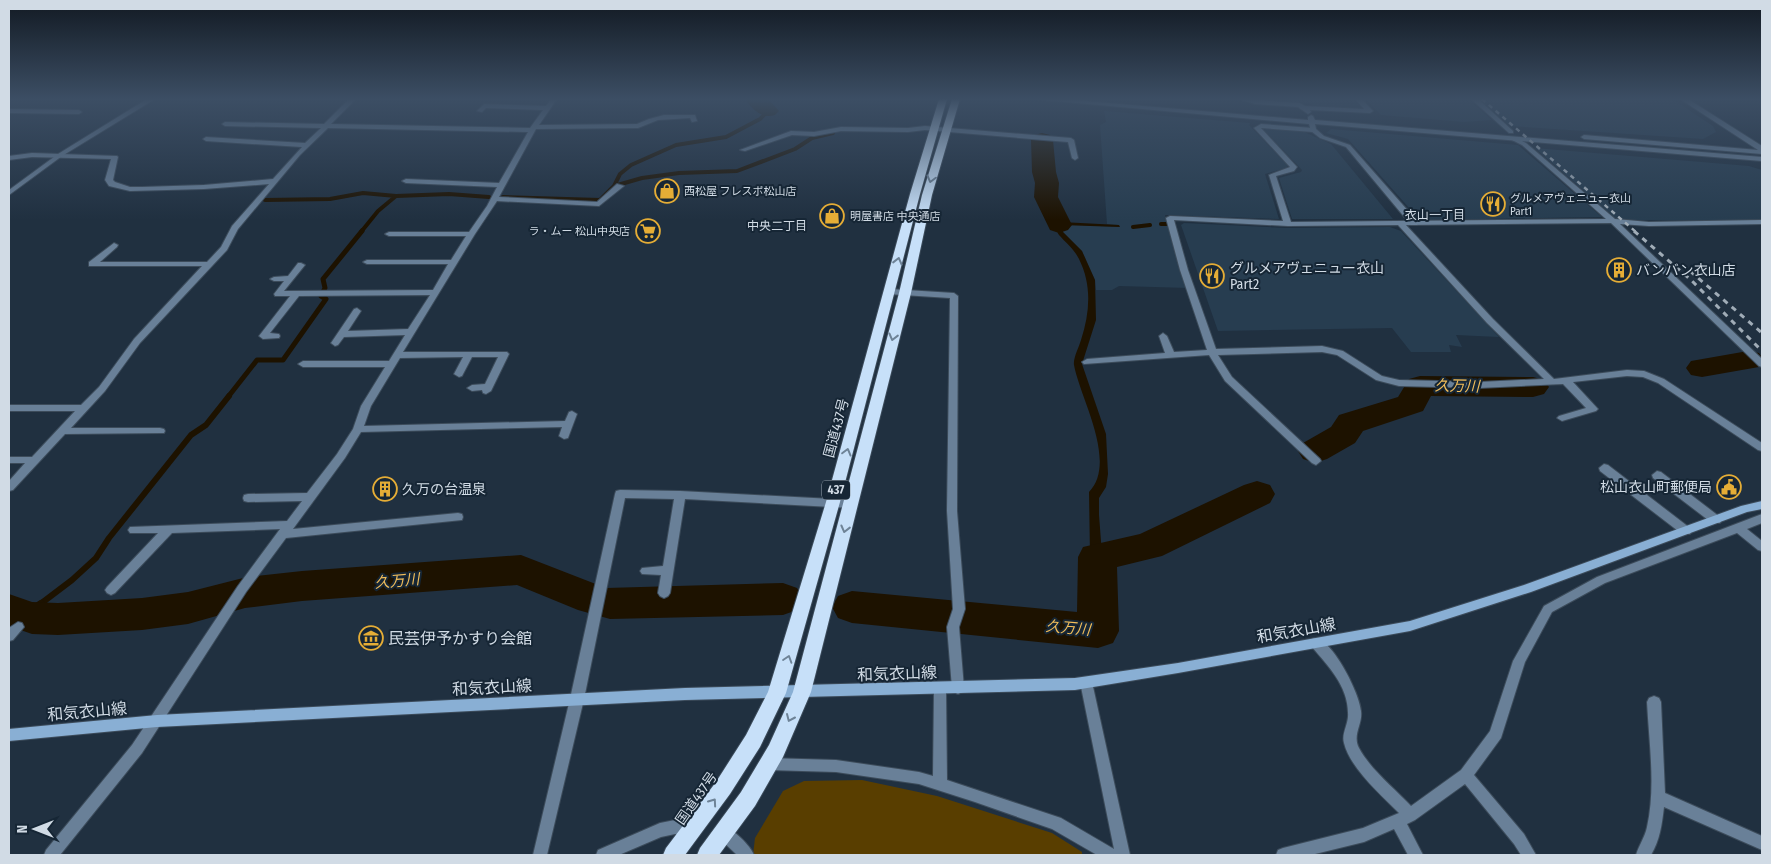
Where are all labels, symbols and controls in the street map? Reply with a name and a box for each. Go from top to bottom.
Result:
one-way arrow [927,175,937,183]
shop icon: 西松屋 フレスポ松山店 [654,178,680,204]
place label: 西松屋 フレスポ松山店 [684,185,797,198]
restaurant icon: グルメアヴェニュー衣山 Part1 [1480,191,1506,217]
place label: グルメアヴェニュー衣山 Part1 [1510,192,1631,218]
shop icon: 明屋書店 中央通店 [819,203,845,229]
district label: 衣山一丁目 [1405,208,1465,222]
place label: 明屋書店 中央通店 [850,210,941,223]
supermarket icon: ラ・ムー 松山中央店 [635,218,661,244]
district label: 中央二丁目 [747,219,807,233]
place label: ラ・ムー 松山中央店 [528,225,630,238]
one-way arrow [892,257,903,266]
building icon: バンバン衣山店 [1606,257,1632,283]
place label: グルメアヴェニュー衣山 Part2 [1230,260,1384,293]
place label: バンバン衣山店 [1636,262,1735,279]
restaurant icon: グルメアヴェニュー衣山 Part2 [1199,263,1225,289]
one-way arrow [888,333,899,342]
water label: 久万川 [1434,377,1482,395]
street label: 国道437号 [820,397,853,460]
one-way arrow [841,449,851,457]
public building icon: 松山衣山町郵便局 [1716,474,1742,500]
building icon: 久万の台温泉 [372,476,398,502]
place label: 松山衣山町郵便局 [1600,479,1712,496]
road number: 437 [822,480,850,500]
place label: 久万の台温泉 [402,481,486,498]
one-way arrow [840,524,850,532]
water label: 久万川 [374,570,422,592]
street label: 和気衣山線 [1255,614,1337,647]
water label: 久万川 [1045,617,1093,639]
museum icon: 民芸伊予かすり会館 [358,625,384,651]
place label: 民芸伊予かすり会館 [388,629,532,648]
one-way arrow [782,655,792,664]
street label: 和気衣山線 [857,663,937,684]
street label: 和気衣山線 [452,676,532,699]
street label: 和気衣山線 [46,699,128,724]
one-way arrow [786,713,797,722]
street label: 国道437号 [672,769,721,828]
one-way arrow [707,799,716,808]
north arrow [10,804,60,854]
text: N [14,825,31,833]

